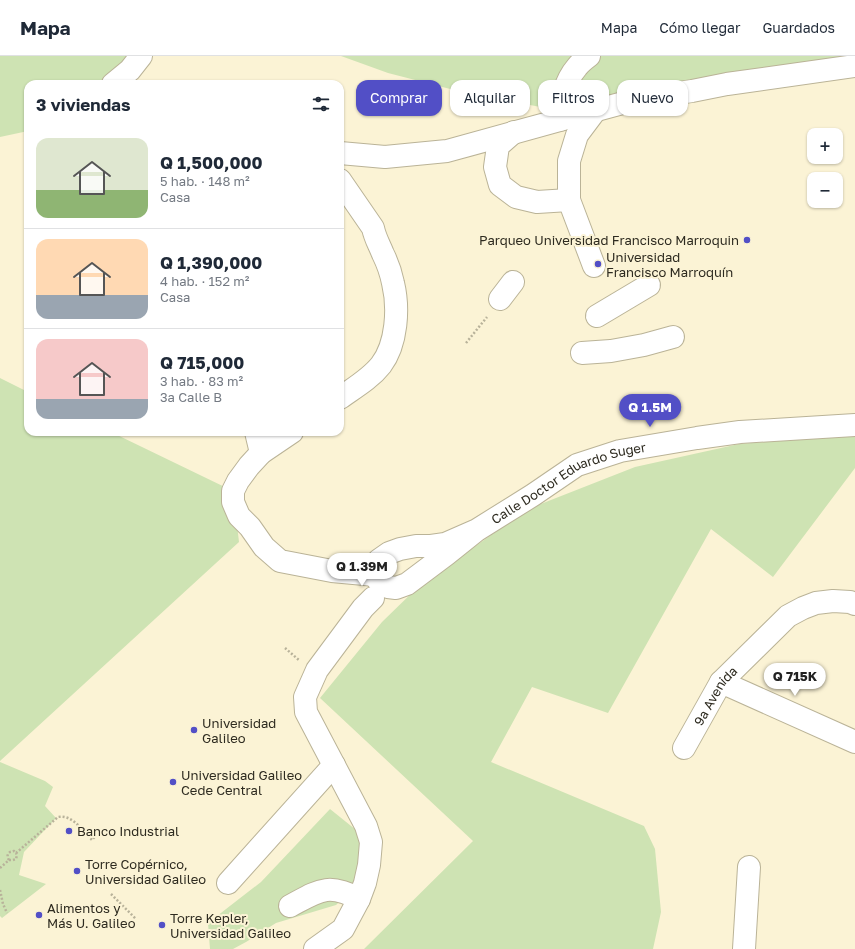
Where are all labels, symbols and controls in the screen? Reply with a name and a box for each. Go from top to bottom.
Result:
text: Mapa [20,16,71,39]
text: Mapa [601,19,637,36]
text: Cómo llegar [659,19,740,36]
text: Guardados [762,19,835,36]
chip: Comprar [356,80,442,116]
chip: Alquilar [450,80,530,116]
chip: Filtros [538,80,609,116]
chip: Nuevo [617,80,688,116]
icon: filters [310,93,332,115]
text: 3 viviendas [36,94,131,115]
map controls [807,128,843,208]
button: + [807,128,843,164]
text: Q 1,500,000 [160,152,263,173]
icon: home [68,154,116,202]
button: − [807,172,843,208]
text: 5 hab. · 148 m² [160,173,250,189]
text: Casa [160,189,190,205]
place label: Parqueo Universidad Francisco Marroquin [479,232,739,248]
marker: Parqueo Universidad Francisco Marroquin [742,235,752,245]
place label: Universidad Francisco Marroquín [606,249,733,280]
text: Q 1,390,000 [160,252,262,273]
icon: home [68,255,116,303]
marker: Universidad Francisco Marroquín [593,259,603,269]
text: 4 hab. · 152 m² [160,273,249,289]
text: Casa [160,289,190,305]
text: Q 715,000 [160,352,244,373]
icon: home [68,355,116,403]
text: 3 hab. · 83 m² [160,373,243,389]
text: 3a Calle B [160,389,222,405]
pin: Q 1.5M [617,394,683,428]
text: Q 1.5M [628,399,672,415]
street label: Calle Doctor Eduardo Suger [488,439,647,527]
pin: Q 1.39M [325,553,399,587]
text: Q 1.39M [336,558,388,574]
street label: 9a Avenida [690,663,740,728]
pin: Q 715K [762,663,828,697]
text: Q 715K [773,668,817,684]
place label: Universidad Galileo [202,715,276,746]
marker: Universidad Galileo [189,725,199,735]
place label: Universidad Galileo Cede Central [181,767,302,798]
marker: Universidad Galileo Cede Central [168,777,178,787]
place label: Banco Industrial [77,823,179,839]
marker: Banco Industrial [64,826,74,836]
place label: Torre Copérnico, Universidad Galileo [85,856,206,887]
marker: Torre Copérnico, Universidad Galileo [72,866,82,876]
place label: Alimentos y Más U. Galileo [47,900,136,931]
marker: Alimentos y Más U. Galileo [34,910,44,920]
place label: Torre Kepler, Universidad Galileo [170,910,291,941]
marker: Torre Kepler, Universidad Galileo [157,920,167,930]

